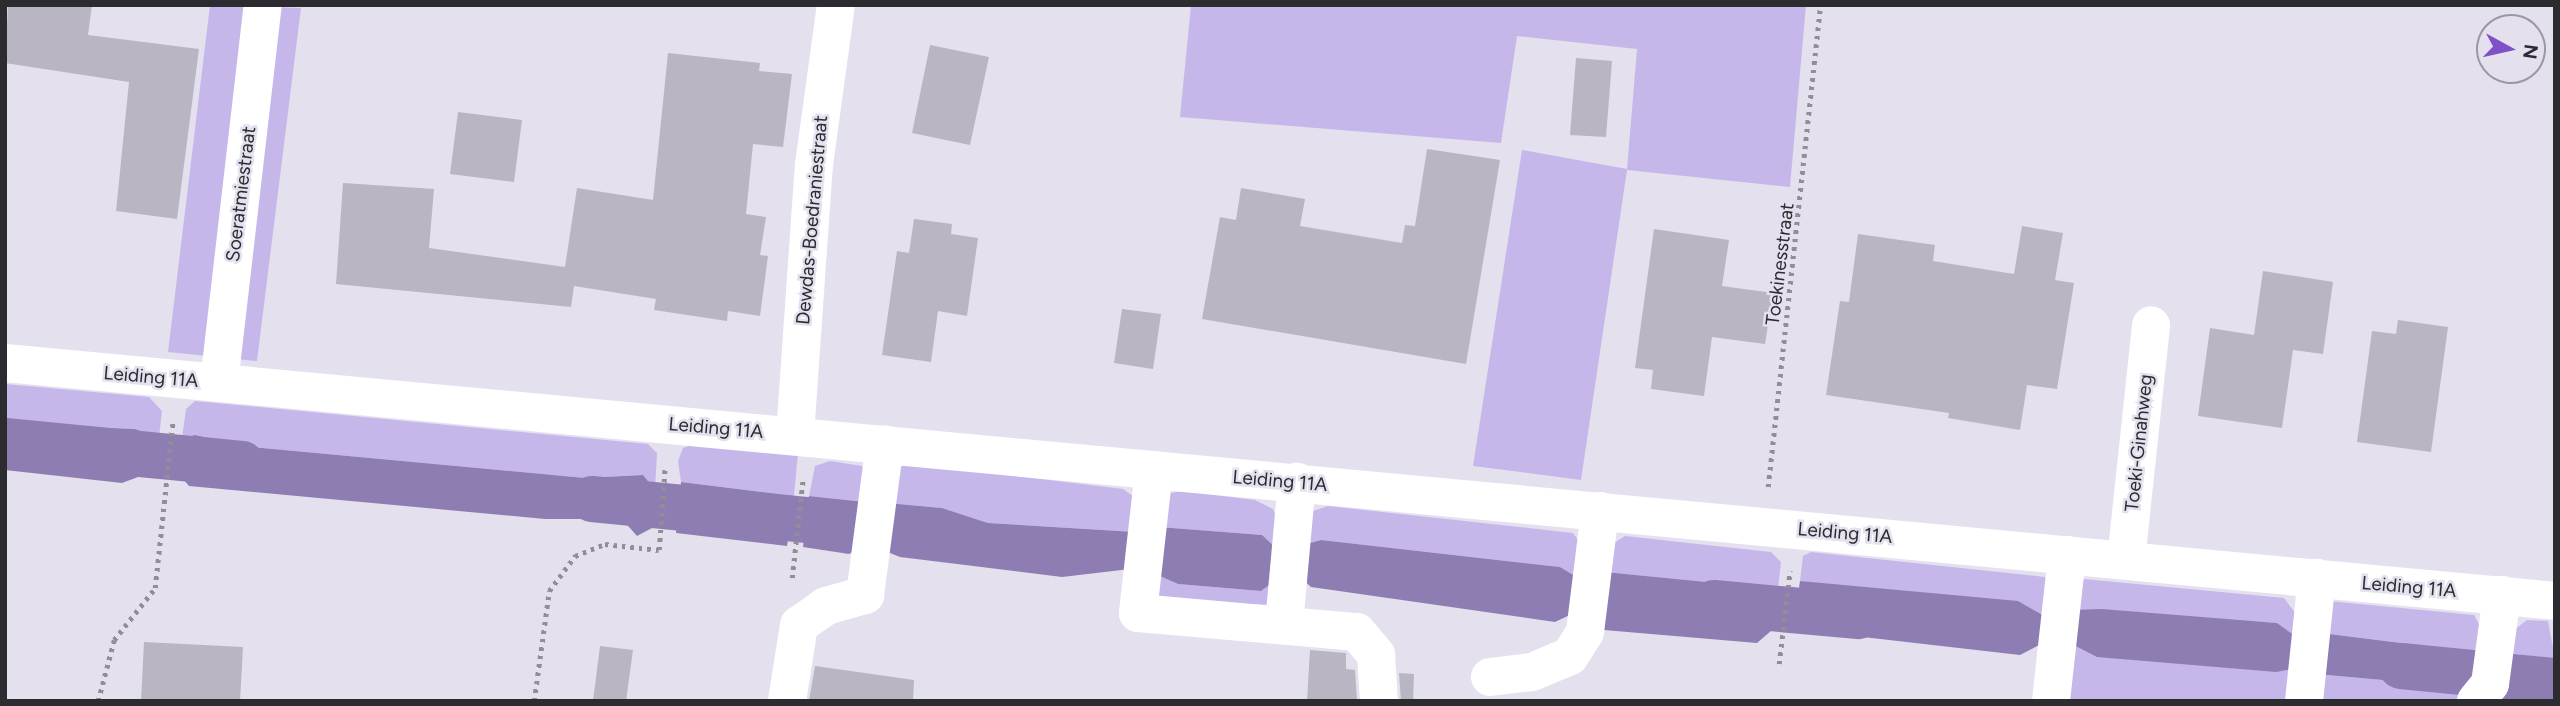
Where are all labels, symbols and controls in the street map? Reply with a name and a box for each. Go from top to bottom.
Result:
north arrow [2476,14,2546,84]
text: N [2518,43,2543,61]
street label: Dewdas-Boedraniestraat [791,114,833,326]
street label: Soeratmiestraat [221,125,261,263]
street label: Toekinesstraat [1761,201,1799,327]
street label: Leiding 11A [103,361,199,393]
street label: Toeki-Ginahweg [2120,373,2158,513]
street label: Leiding 11A [668,412,764,444]
street label: Leiding 11A [1232,465,1328,497]
street label: Leiding 11A [1797,517,1893,549]
street label: Leiding 11A [2361,571,2457,603]

